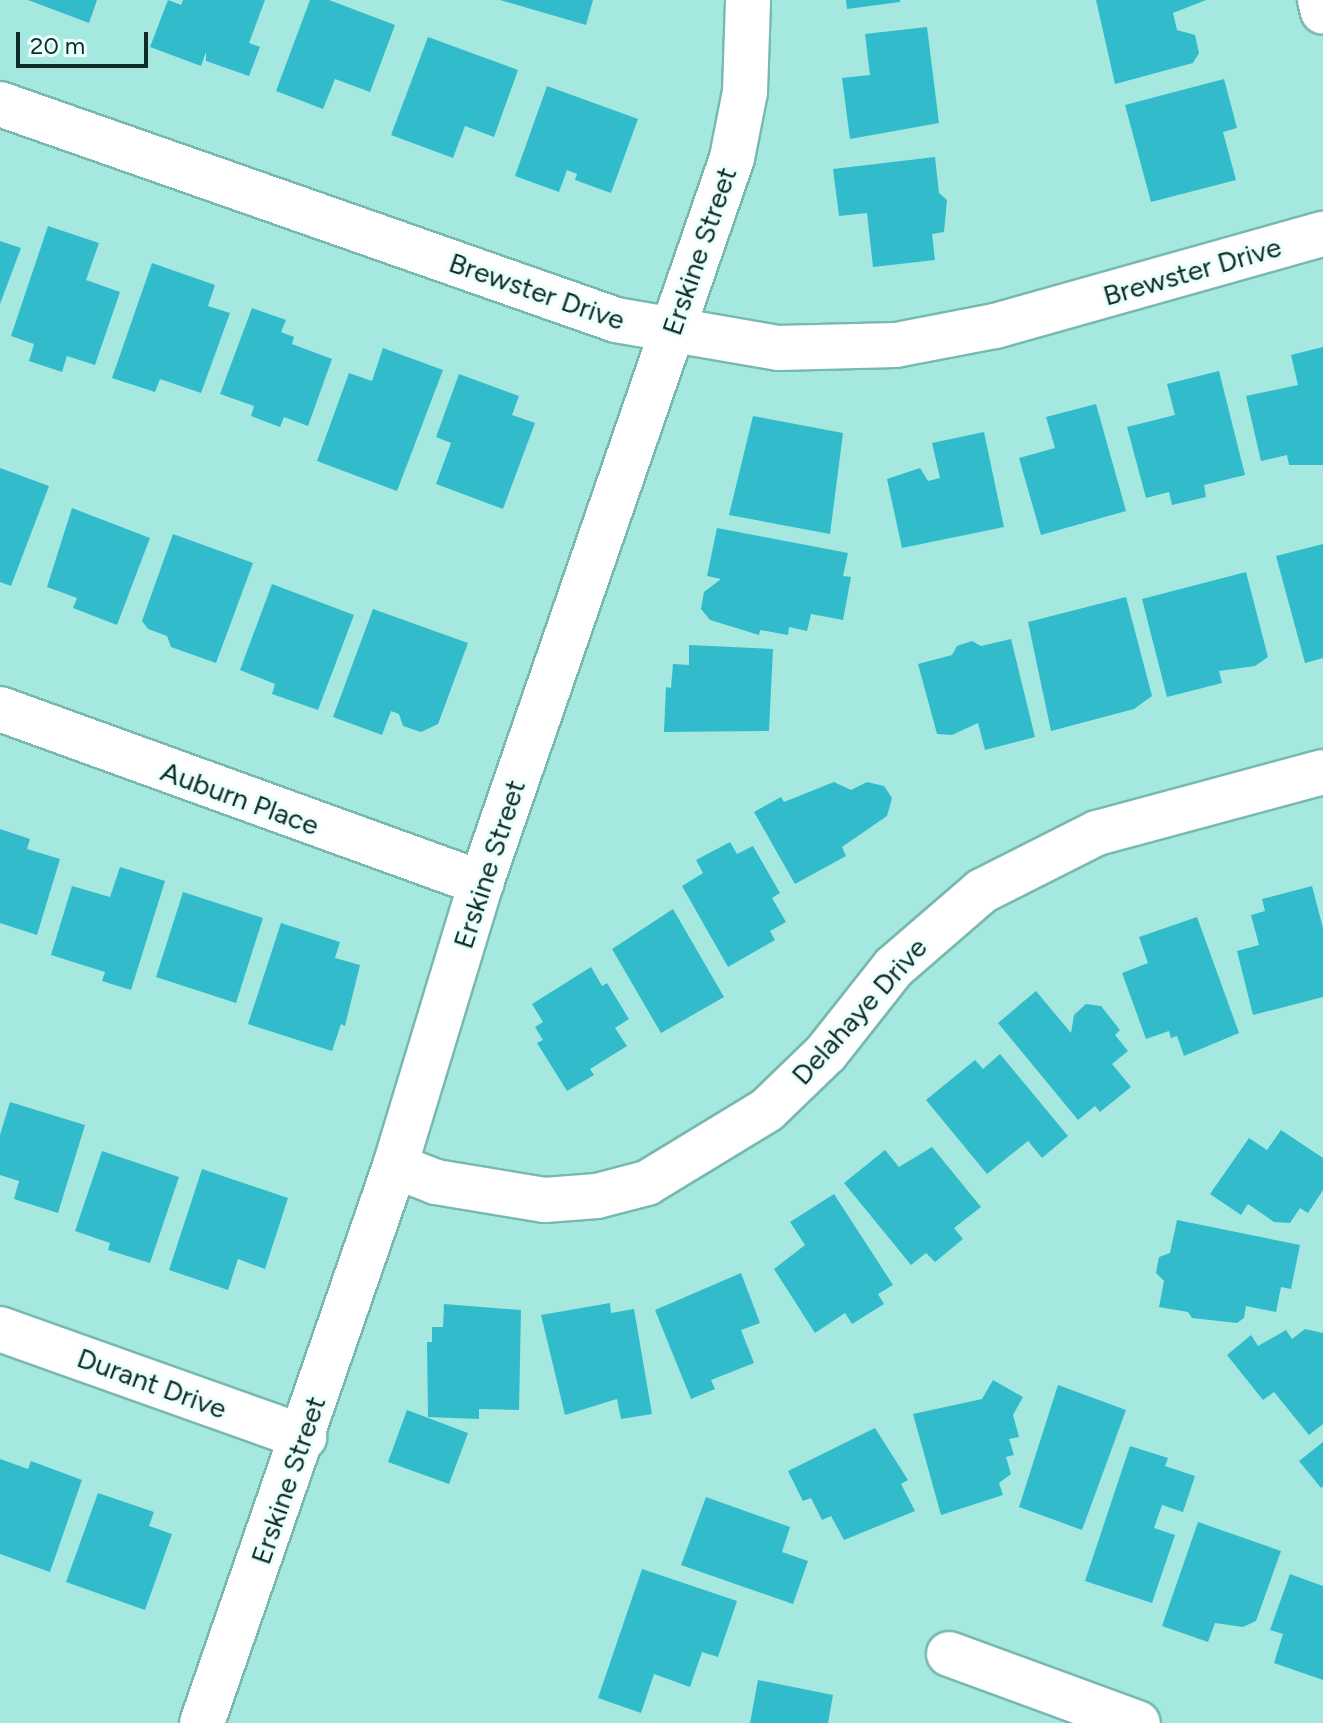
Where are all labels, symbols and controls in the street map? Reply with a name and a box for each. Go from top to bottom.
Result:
scale bar [20,16,152,66]
text: 20 m [30,31,85,60]
street label: Erskine Street [655,163,743,339]
street label: Brewster Drive [1099,230,1285,312]
street label: Brewster Drive [445,245,629,337]
street label: Auburn Place [156,754,324,842]
street label: Erskine Street [446,775,532,953]
street label: Delahaye Drive [784,931,934,1091]
street label: Durant Drive [73,1340,231,1426]
street label: Erskine Street [244,1392,332,1568]

